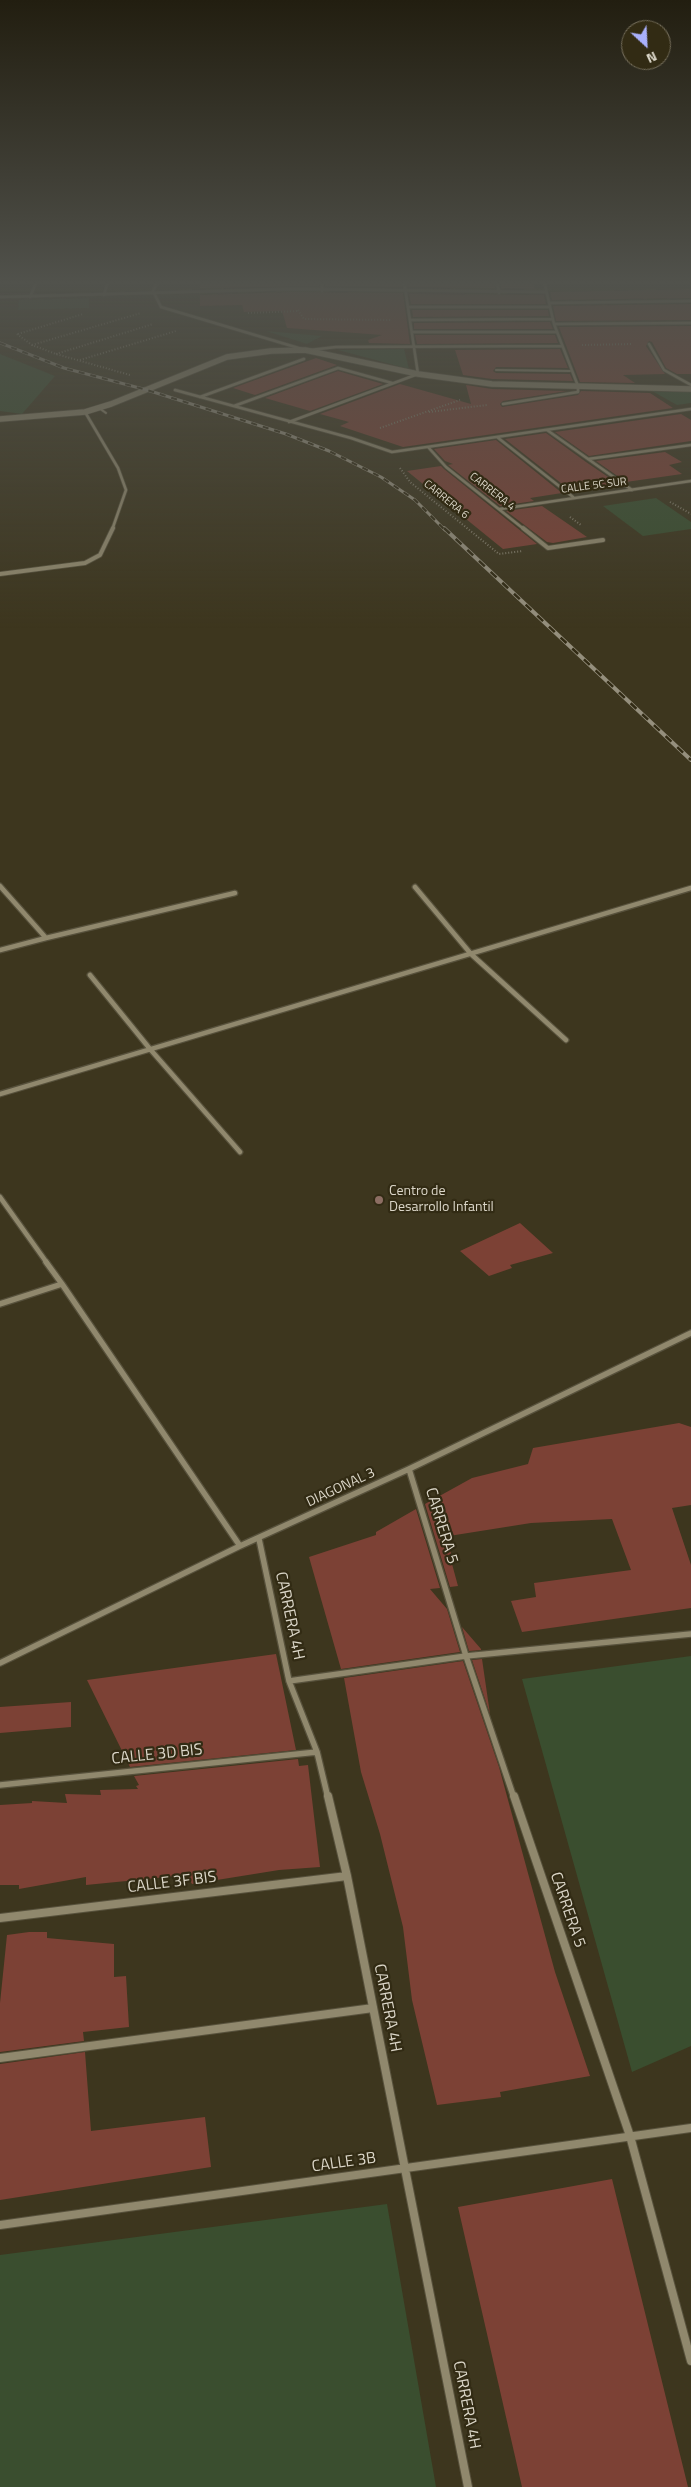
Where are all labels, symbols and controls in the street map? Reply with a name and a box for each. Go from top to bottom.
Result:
north arrow [621,20,671,70]
text: N [643,47,661,70]
street label: CARRERA 4 [467,470,517,514]
street label: CALLE 5C SUR [560,475,628,497]
street label: CARRERA 6 [421,478,471,522]
place label: Centro de Desarrollo Infantil [389,1184,494,1216]
marker: Centro de Desarrollo Infantil [373,1194,385,1206]
street label: DIAGONAL 3 [304,1465,378,1511]
street label: CARRERA 5 [420,1486,462,1566]
street label: CARRERA 4H [270,1570,308,1662]
street label: CALLE 3D BIS [111,1741,203,1769]
street label: CALLE 3F BIS [127,1868,217,1898]
street label: CARRERA 5 [545,1870,589,1950]
street label: CARRERA 4H [369,1962,405,2054]
street label: CALLE 3B [311,2149,377,2177]
street label: CARRERA 4H [448,2359,484,2451]

